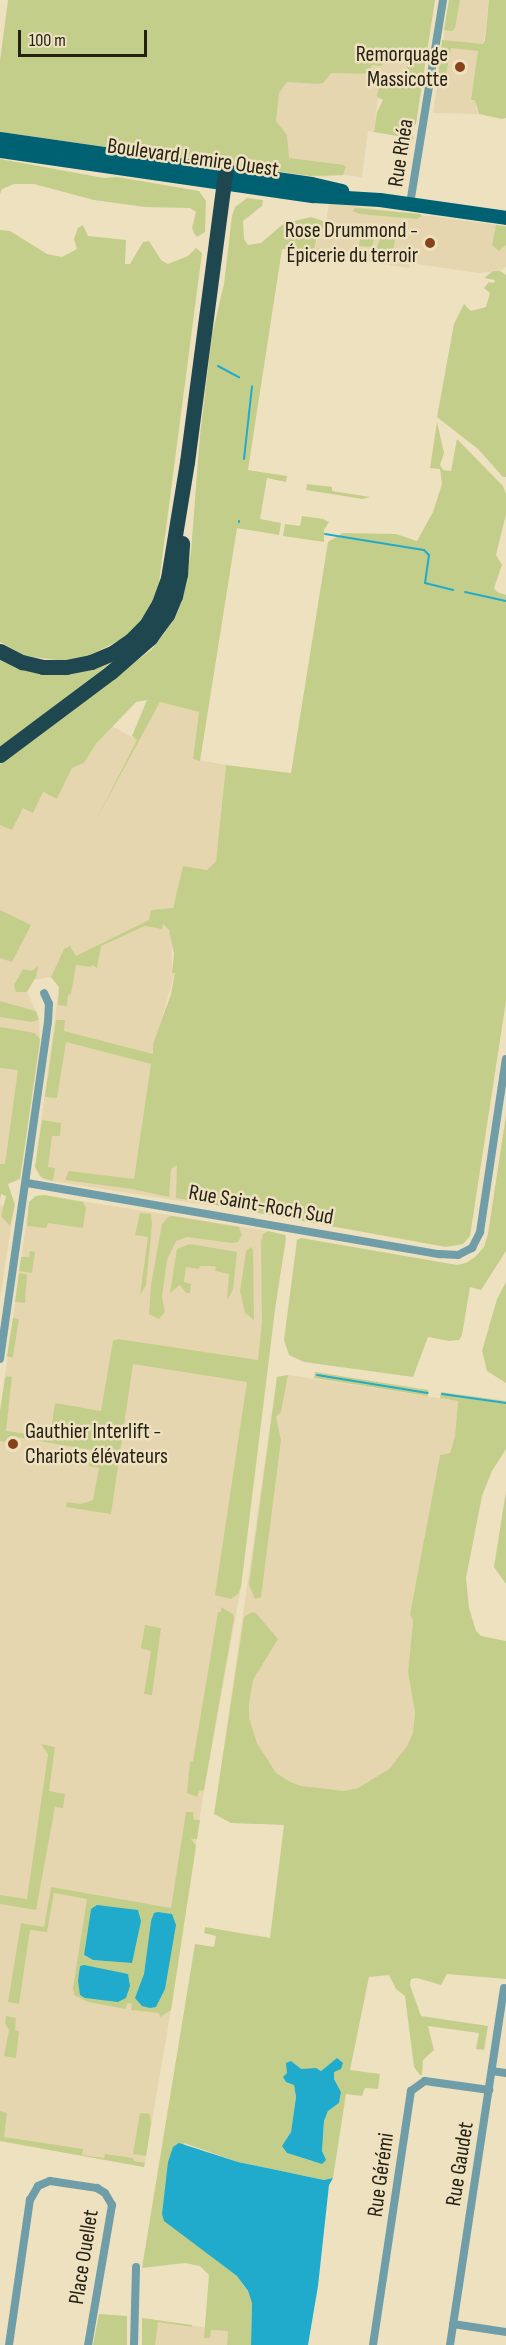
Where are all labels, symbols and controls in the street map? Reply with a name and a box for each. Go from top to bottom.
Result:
scale bar [21,18,150,56]
text: 100 m [29,30,66,51]
place label: Remorquage Massicotte [356,41,448,92]
marker: Remorquage Massicotte [453,60,467,74]
street label: Rue Rhéa [383,117,419,189]
street label: Boulevard Lemire Ouest [106,133,280,183]
place label: Rose Drummond - Épicerie du terroir [285,217,418,268]
marker: Rose Drummond - Épicerie du terroir [423,236,437,250]
street label: Rue Saint-Roch Sud [187,1179,335,1231]
place label: Gauthier Interlift - Chariots élévateurs [25,1418,168,1470]
marker: Gauthier Interlift - Chariots élévateurs [6,1437,20,1451]
street label: Rue Gaudet [440,2120,480,2208]
street label: Rue Gérémi [362,2131,400,2219]
street label: Place Ouellet [63,2208,105,2306]

